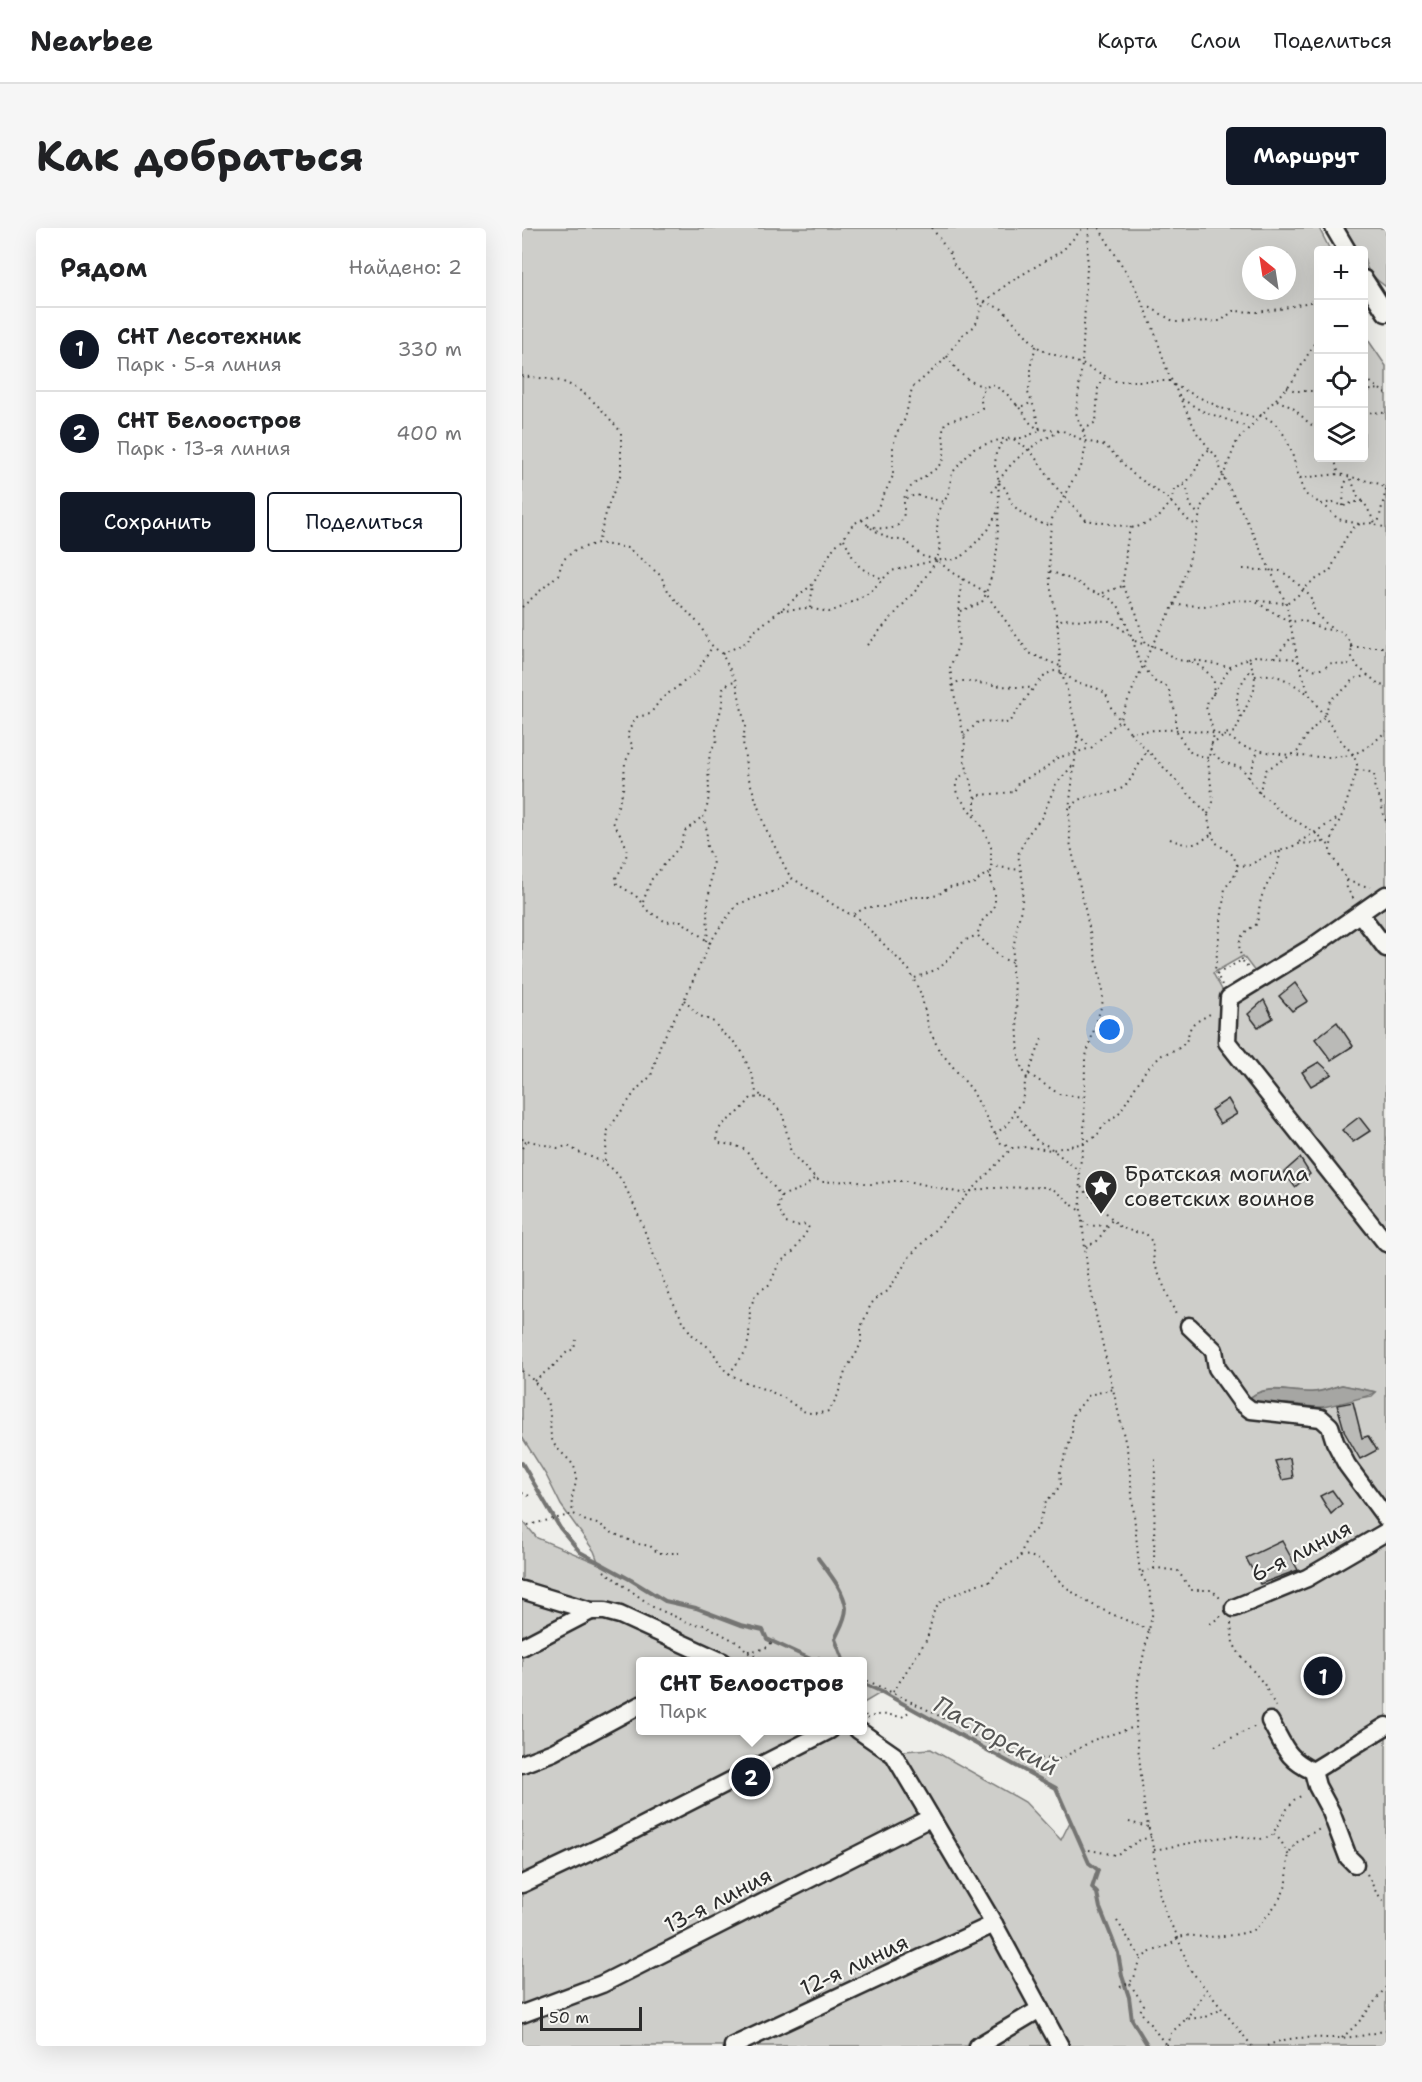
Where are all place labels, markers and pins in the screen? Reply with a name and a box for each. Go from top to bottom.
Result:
place label: Братская могила советских воинов [1124,1159,1315,1213]
place icon: Братская могила советских воинов [1083,1168,1119,1215]
pin: 1 [1304,1654,1342,1698]
pin: 2 [732,1754,770,1800]

